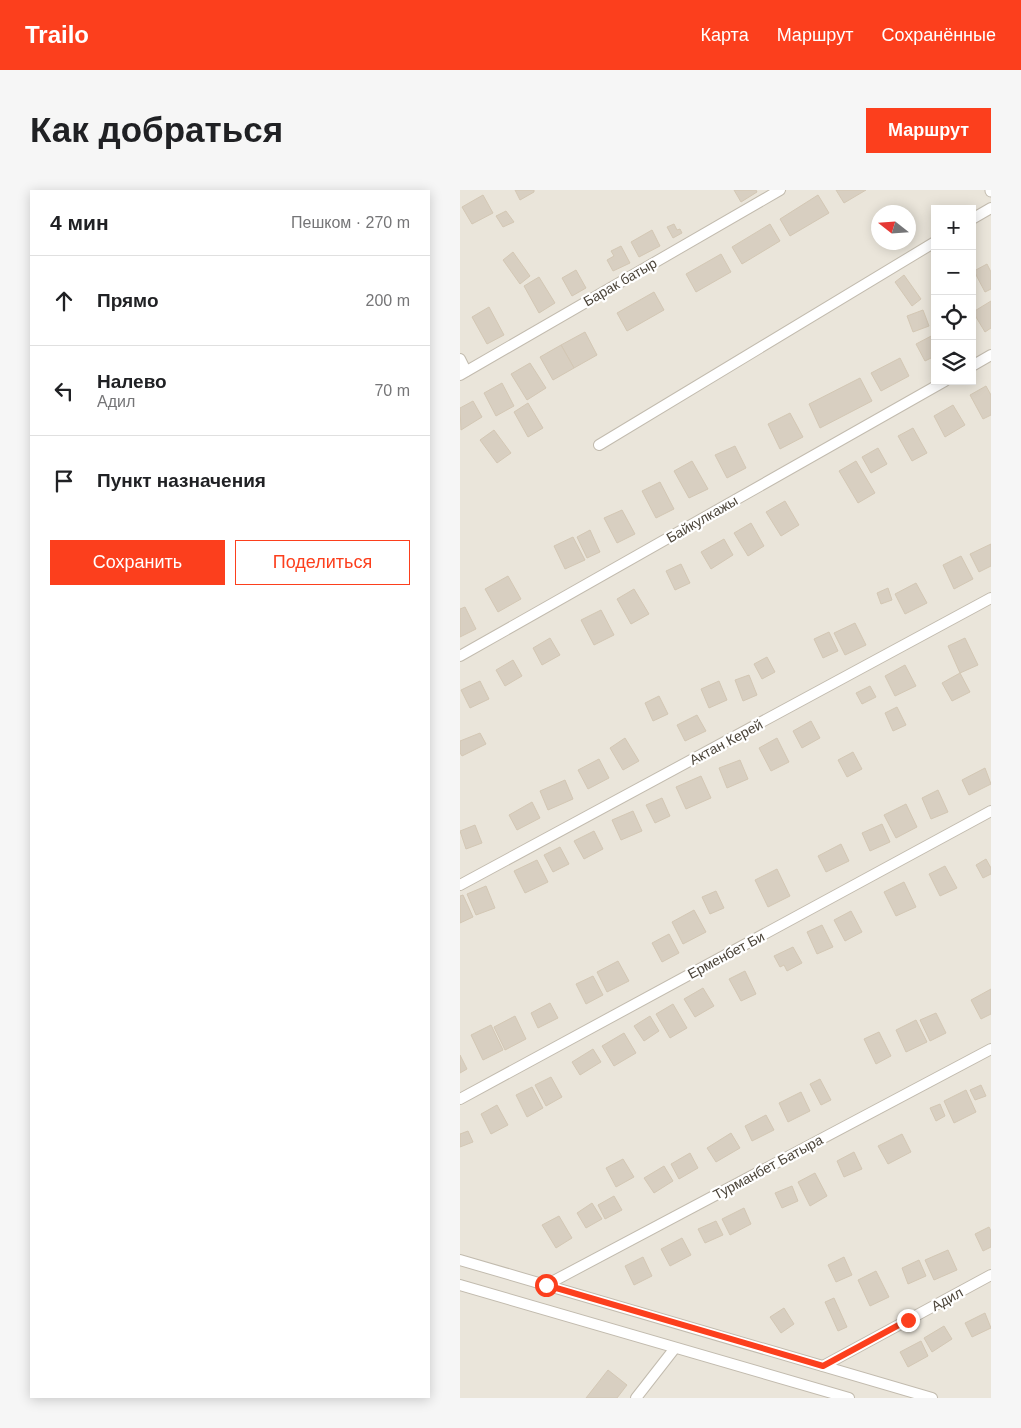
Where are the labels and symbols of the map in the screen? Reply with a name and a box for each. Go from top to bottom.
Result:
north arrow [871,205,916,250]
street label: Барак батыр [580,254,660,309]
street label: Байкулкажы [664,492,740,546]
street label: Актан Керей [687,716,765,768]
street label: Ерменбет Би [685,928,767,982]
street label: Турманбет Батыра [711,1131,826,1203]
route start [535,1274,558,1297]
street label: Адил [928,1284,966,1314]
route end [897,1309,920,1332]

